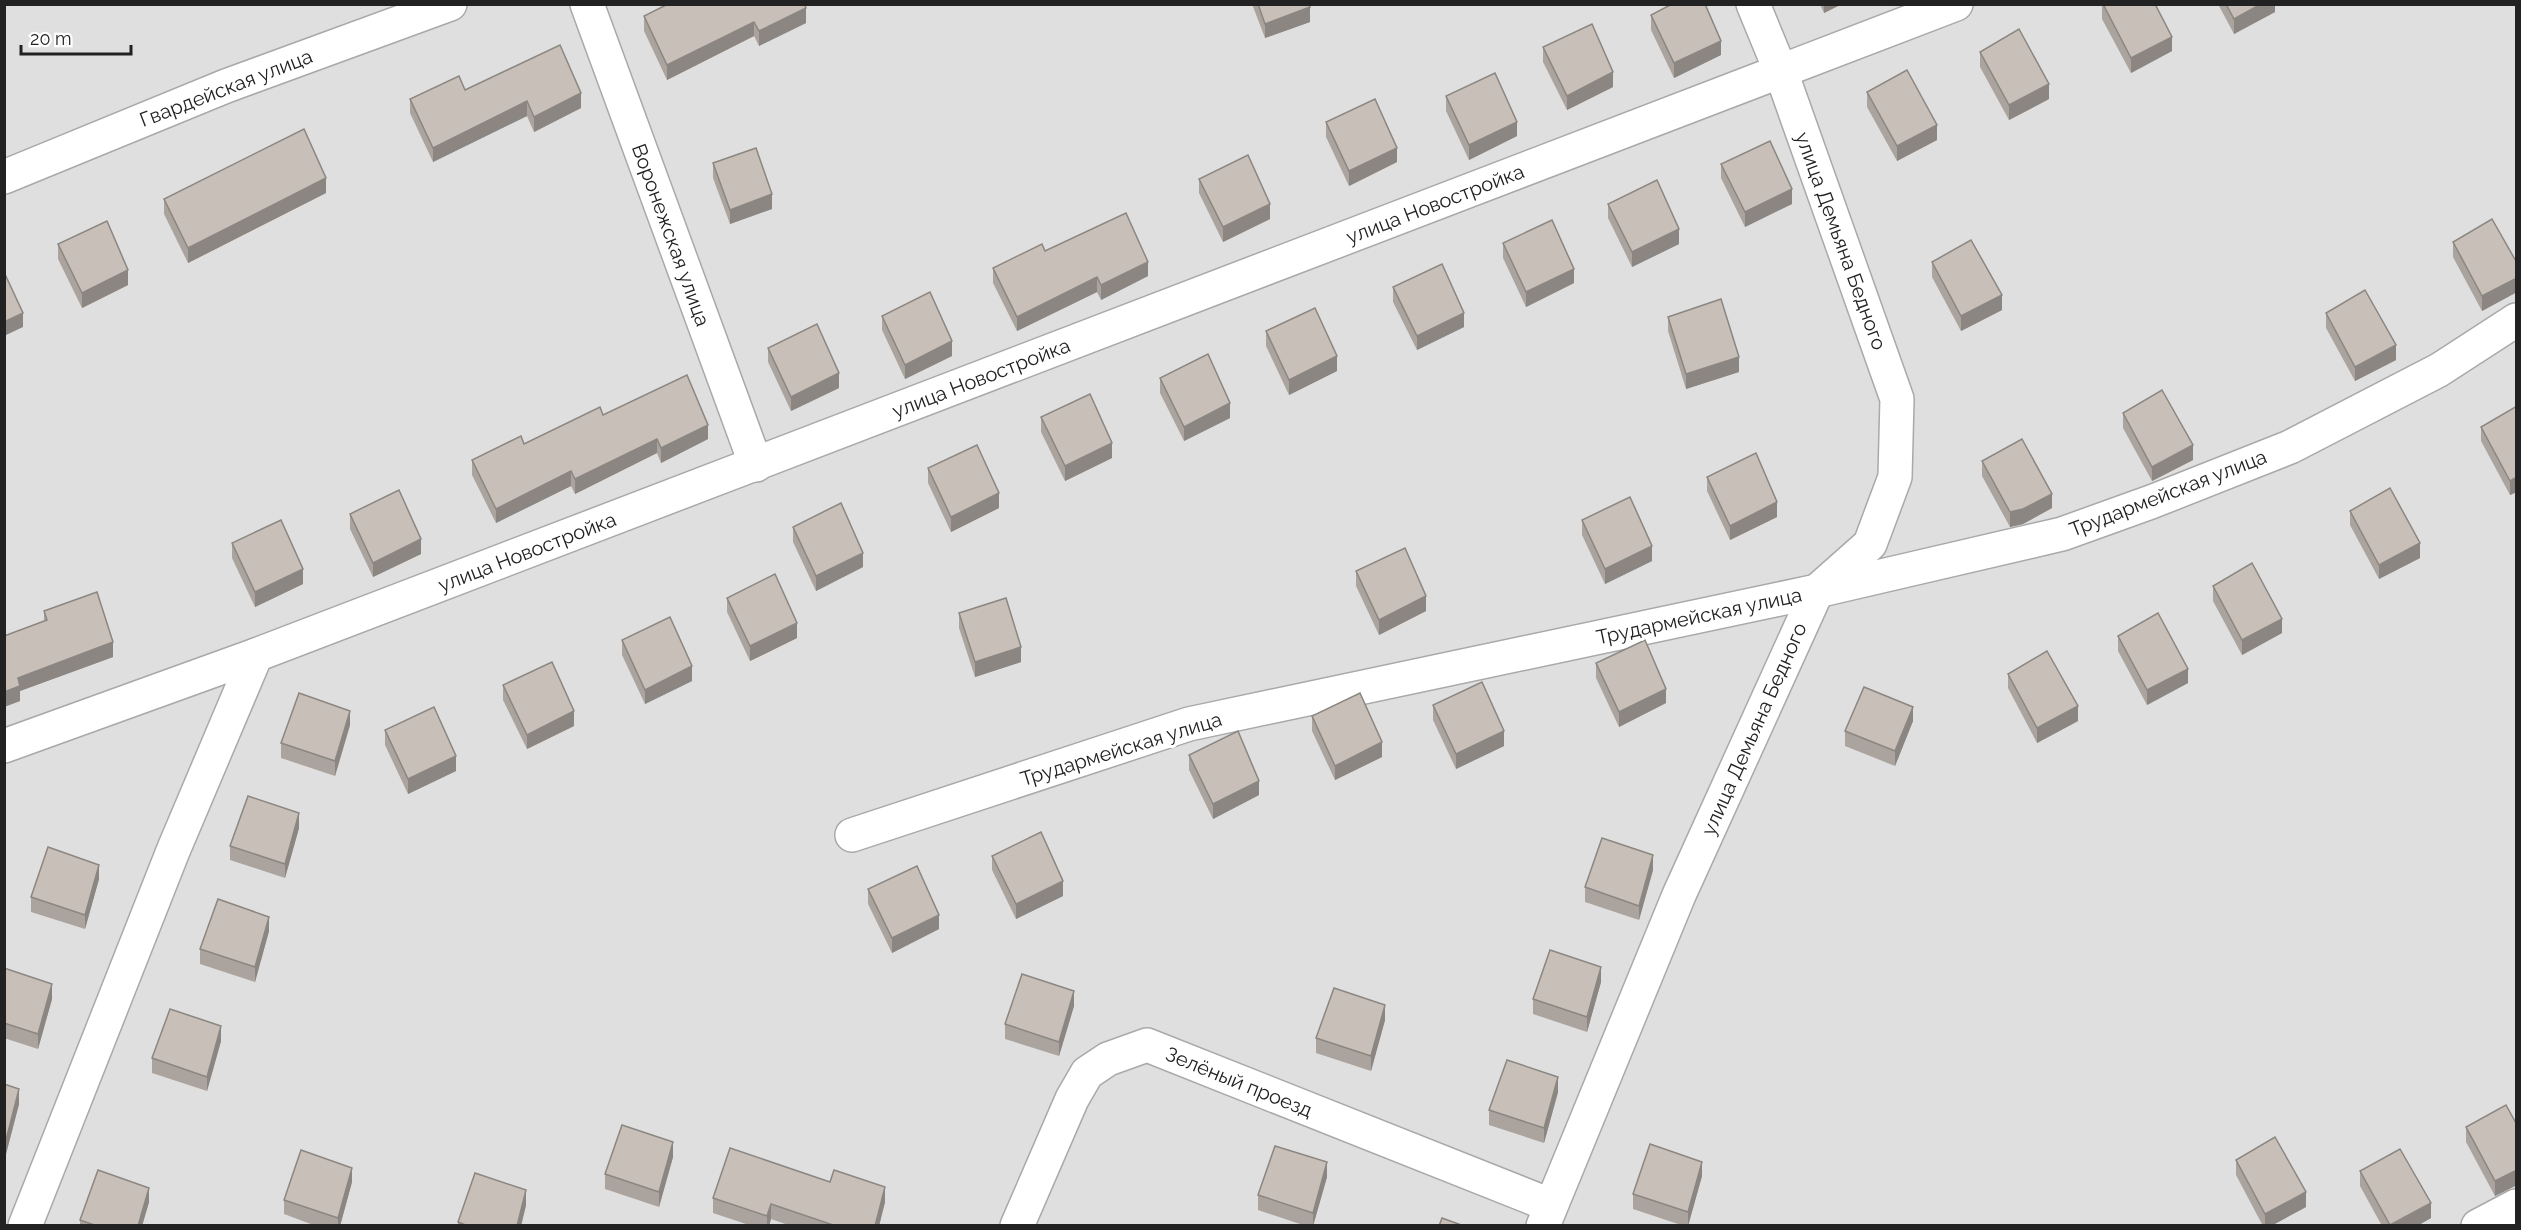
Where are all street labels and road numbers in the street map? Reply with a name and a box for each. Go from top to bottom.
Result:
street label: Гвардейская улица [136,44,316,132]
street label: улица Демьяна Бедного [1790,129,1892,353]
street label: Воронежская улица [627,141,715,329]
street label: улица Новостройка [1343,159,1527,249]
street label: улица Новостройка [889,333,1073,423]
street label: Трудармейская улица [2066,444,2270,542]
street label: улица Новостройка [435,507,619,597]
street label: Трудармейская улица [1594,582,1804,650]
street label: улица Демьяна Бедного [1696,619,1812,839]
street label: Трудармейская улица [1017,707,1225,791]
street label: Зелёный проезд [1162,1042,1316,1123]

